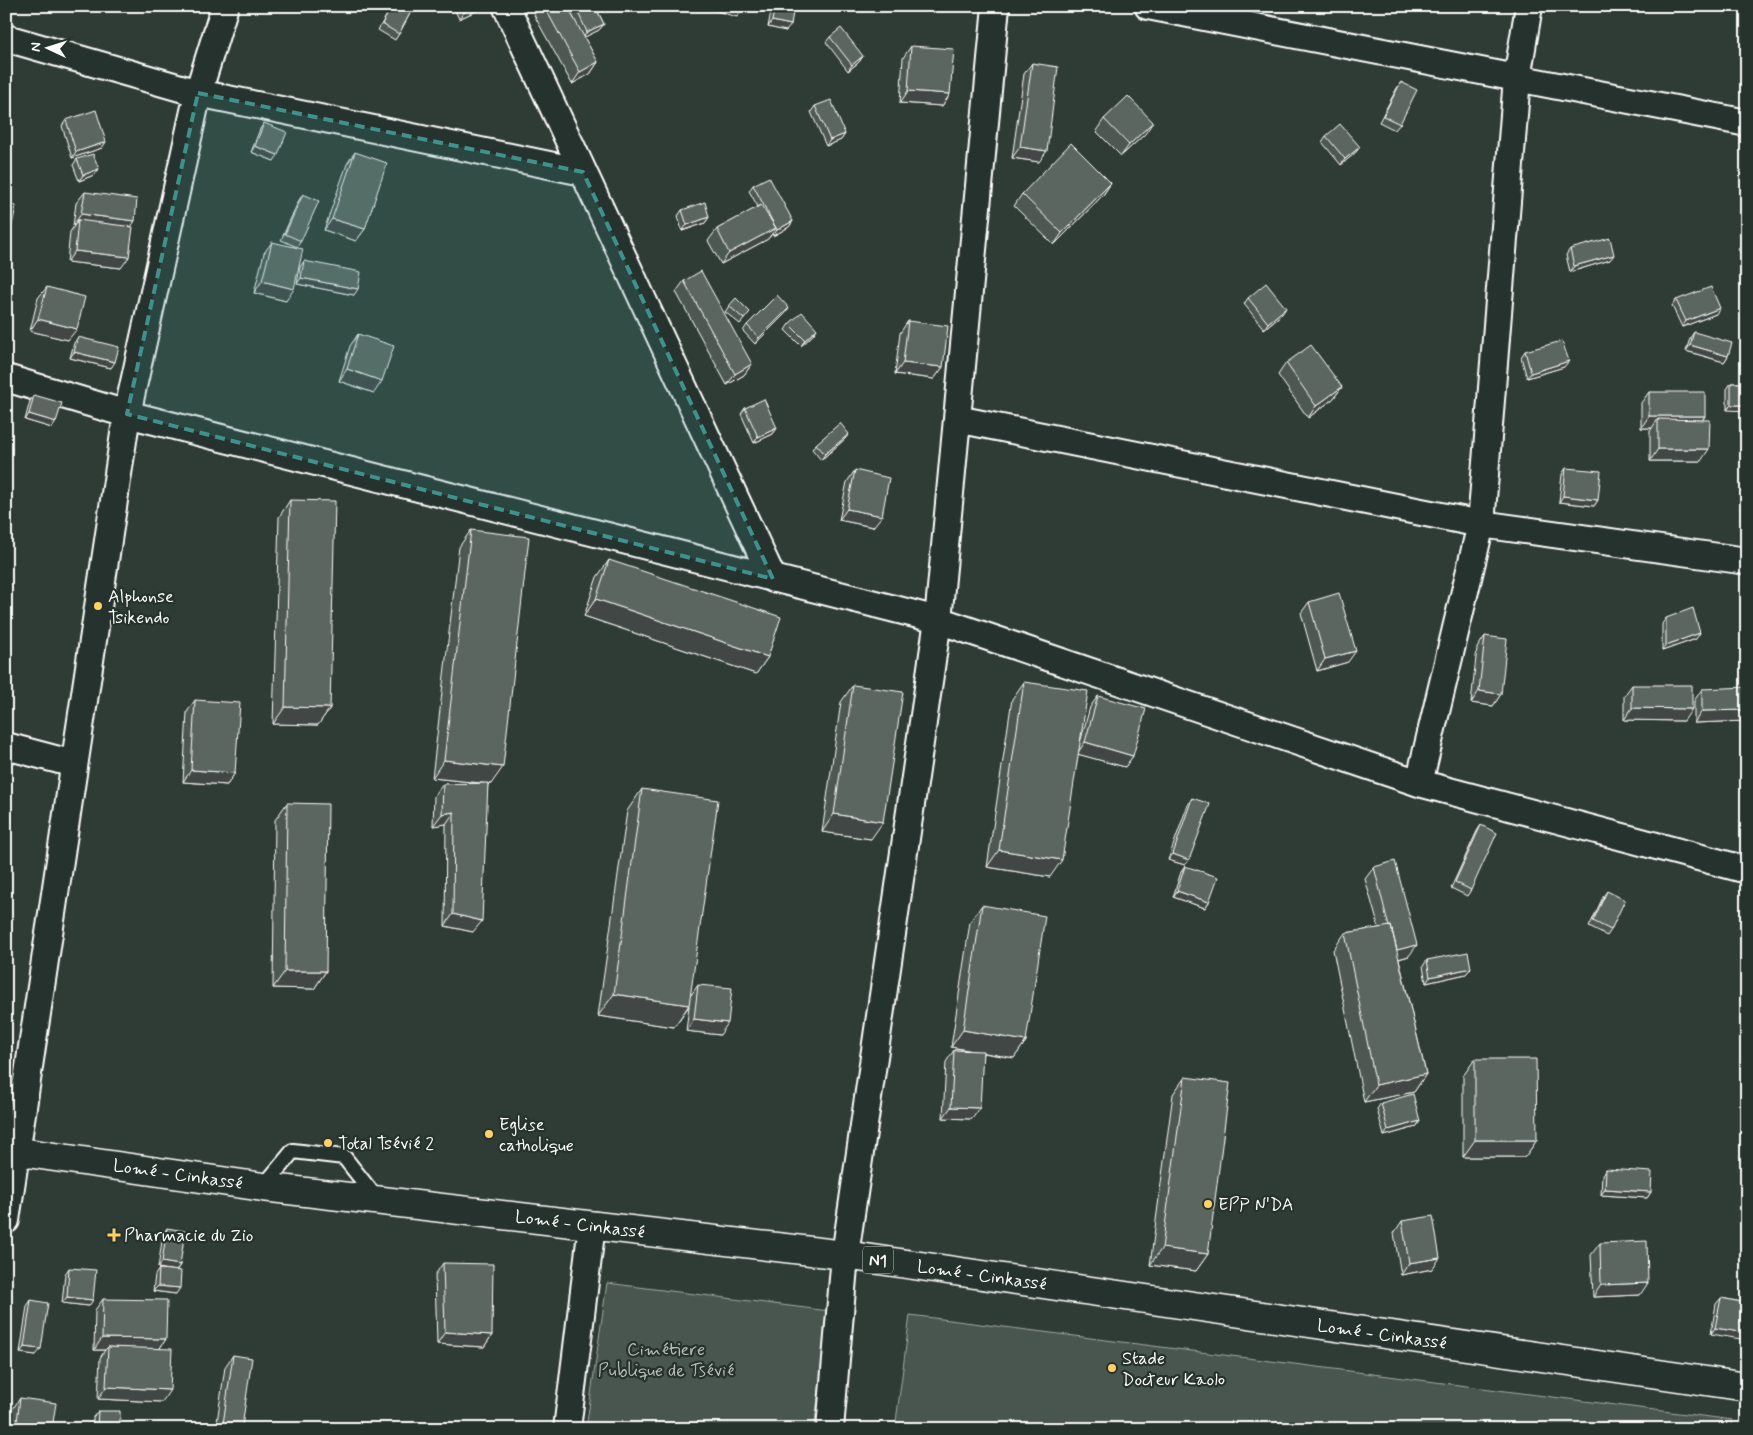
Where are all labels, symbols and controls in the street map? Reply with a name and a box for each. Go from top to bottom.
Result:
north arrow [22,22,72,72]
text: N [27,42,45,52]
place label: Alphonse Tsikendo [108,585,174,630]
marker: Alphonse Tsikendo [92,600,104,612]
place label: Eglise catholique [499,1113,574,1158]
marker: Eglise catholique [483,1128,495,1140]
place label: Total Tsévié 2 [338,1132,434,1156]
marker: Total Tsévié 2 [322,1137,334,1149]
street label: Lomé - Cinkassé [112,1154,244,1196]
place label: EPP N'DA [1218,1193,1294,1217]
marker: EPP N'DA [1202,1198,1214,1210]
street label: Lomé - Cinkassé [514,1205,646,1245]
place label: Pharmacie du Zio [124,1224,254,1248]
marker: Pharmacie du Zio [108,1229,120,1241]
road number: N1 [863,1246,893,1274]
street label: Lomé - Cinkassé [916,1255,1048,1297]
street label: Lomé - Cinkassé [1316,1314,1448,1356]
park label: Cimétiere Publique de Tsévié [598,1338,734,1383]
place label: Stade Docteur Kaolo [1122,1347,1225,1392]
marker: Stade Docteur Kaolo [1106,1362,1118,1374]

